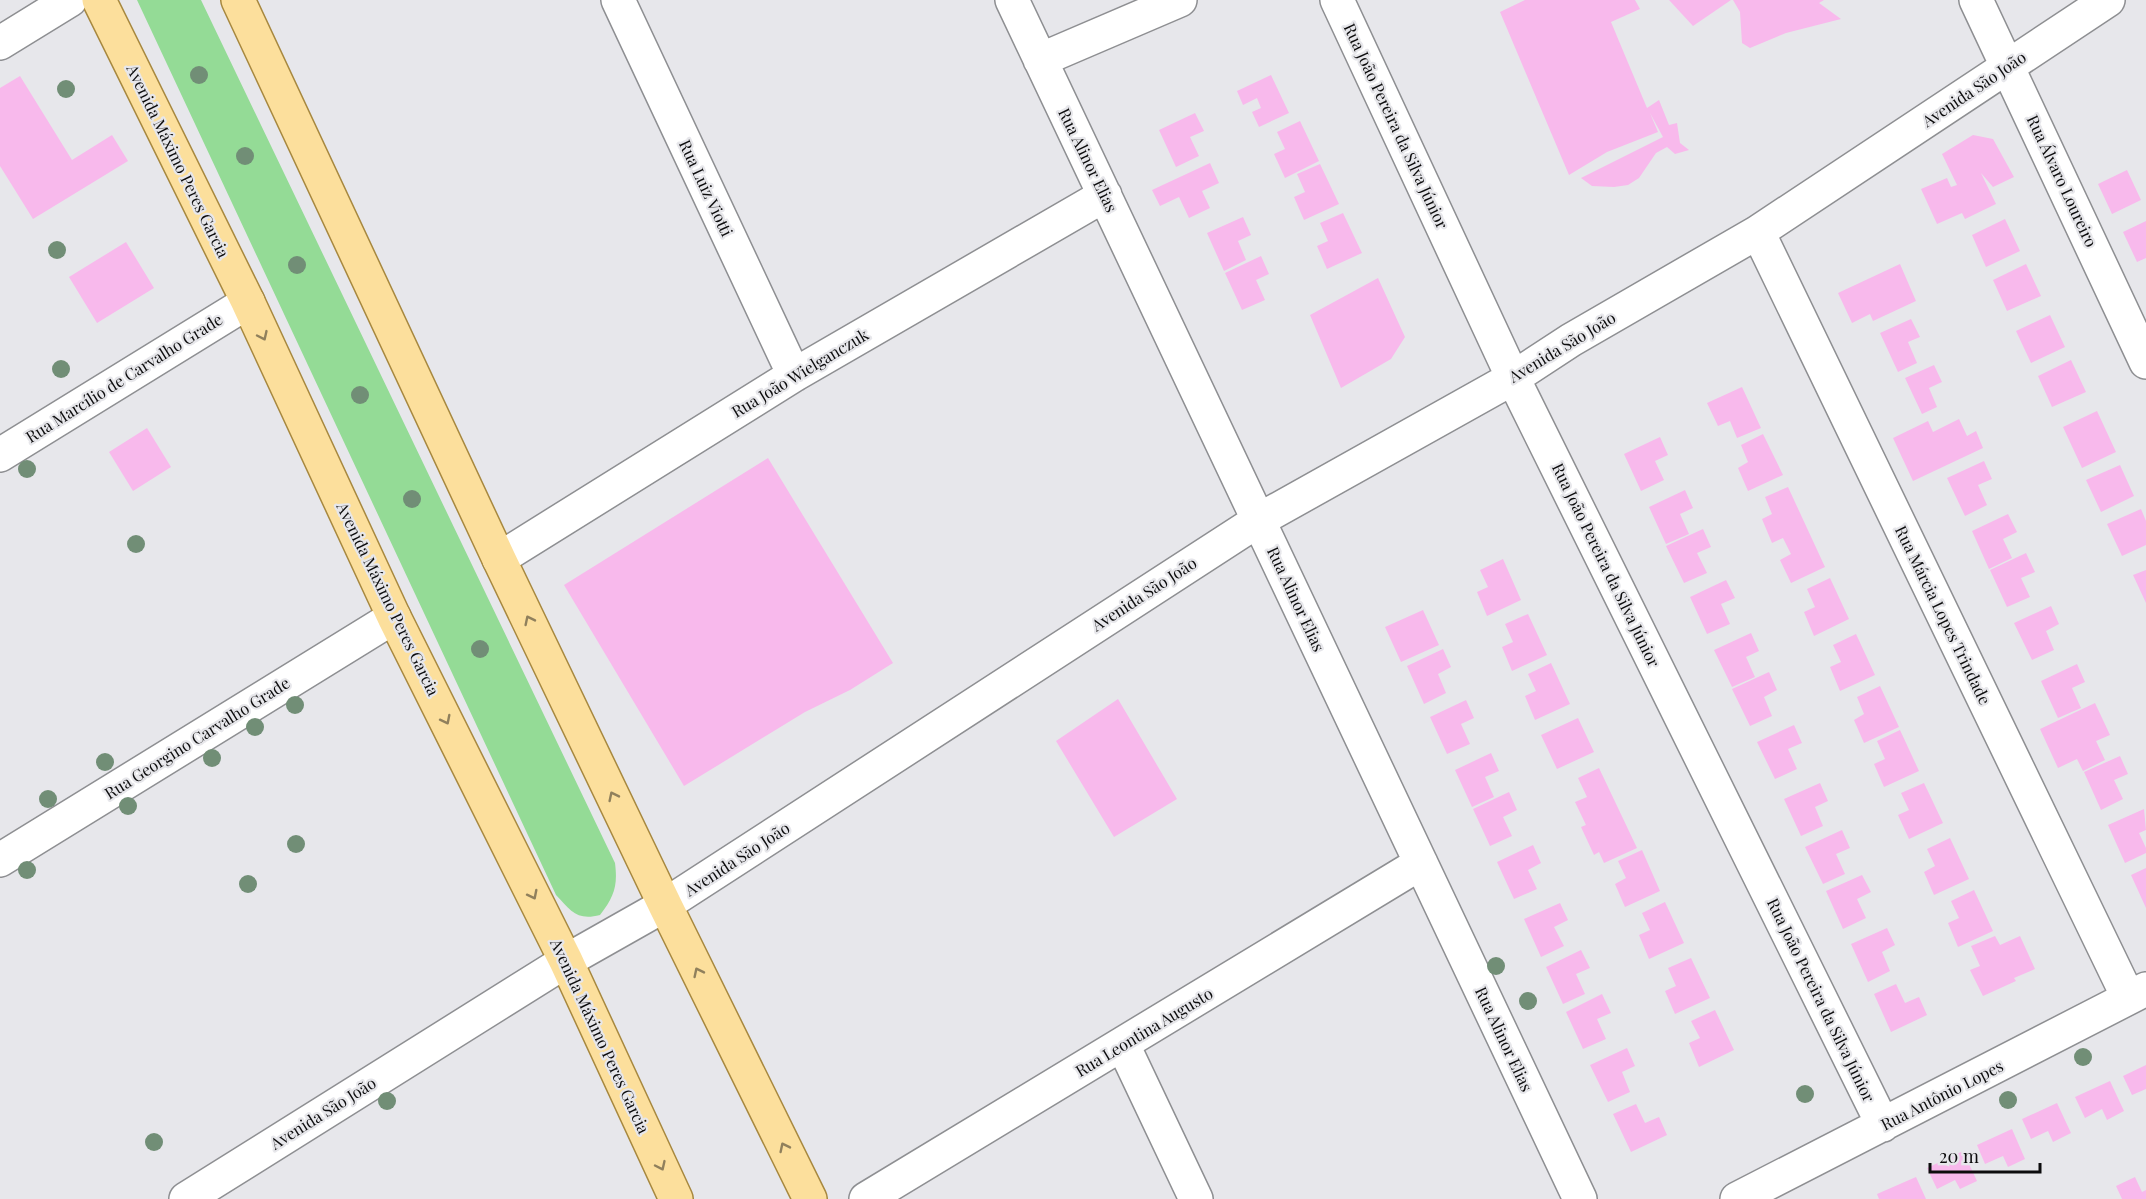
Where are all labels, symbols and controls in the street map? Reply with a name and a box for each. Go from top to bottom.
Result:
street label: Rua João Pereira da Silva Júnior [1340,20,1453,232]
street label: Avenida São João [1917,46,2030,132]
street label: Avenida Máximo Peres Garcia [122,60,235,261]
street label: Rua Alinor Elias [1054,104,1123,215]
street label: Rua Álvaro Loureiro [2023,111,2102,250]
street label: Rua Luiz Viotti [675,136,738,240]
street label: Avenida São João [1504,306,1619,387]
street label: Rua Marcílio de Carvalho Grade [21,308,226,447]
street label: Rua João Wielganczuk [727,323,872,422]
one-way arrow [256,329,268,340]
street label: Rua João Pereira da Silva Júnior [1548,459,1665,670]
street label: Avenida Máximo Peres Garcia [332,498,445,699]
street label: Rua Márcia Lopes Trindade [1891,522,1996,708]
street label: Rua Alinor Elias [1263,543,1330,655]
street label: Avenida São João [1086,552,1200,636]
one-way arrow [524,616,536,627]
street label: Rua Georgino Carvalho Grade [100,672,293,803]
one-way arrow [439,714,450,725]
one-way arrow [609,791,621,802]
street label: Avenida São João [679,817,793,901]
one-way arrow [526,888,537,899]
street label: Rua João Pereira da Silva Júnior [1763,894,1880,1105]
street label: Avenida Máximo Peres Garcia [546,934,655,1137]
one-way arrow [694,967,706,978]
street label: Rua Leontina Augusto [1071,982,1216,1081]
street label: Rua Alinor Elias [1471,983,1538,1095]
street label: Rua Antônio Lopes [1877,1055,2007,1134]
street label: Avenida São João [265,1072,380,1154]
scale bar [1930,1136,2040,1174]
one-way arrow [780,1142,792,1153]
text: 20 m [1939,1144,1979,1168]
one-way arrow [654,1160,666,1171]

